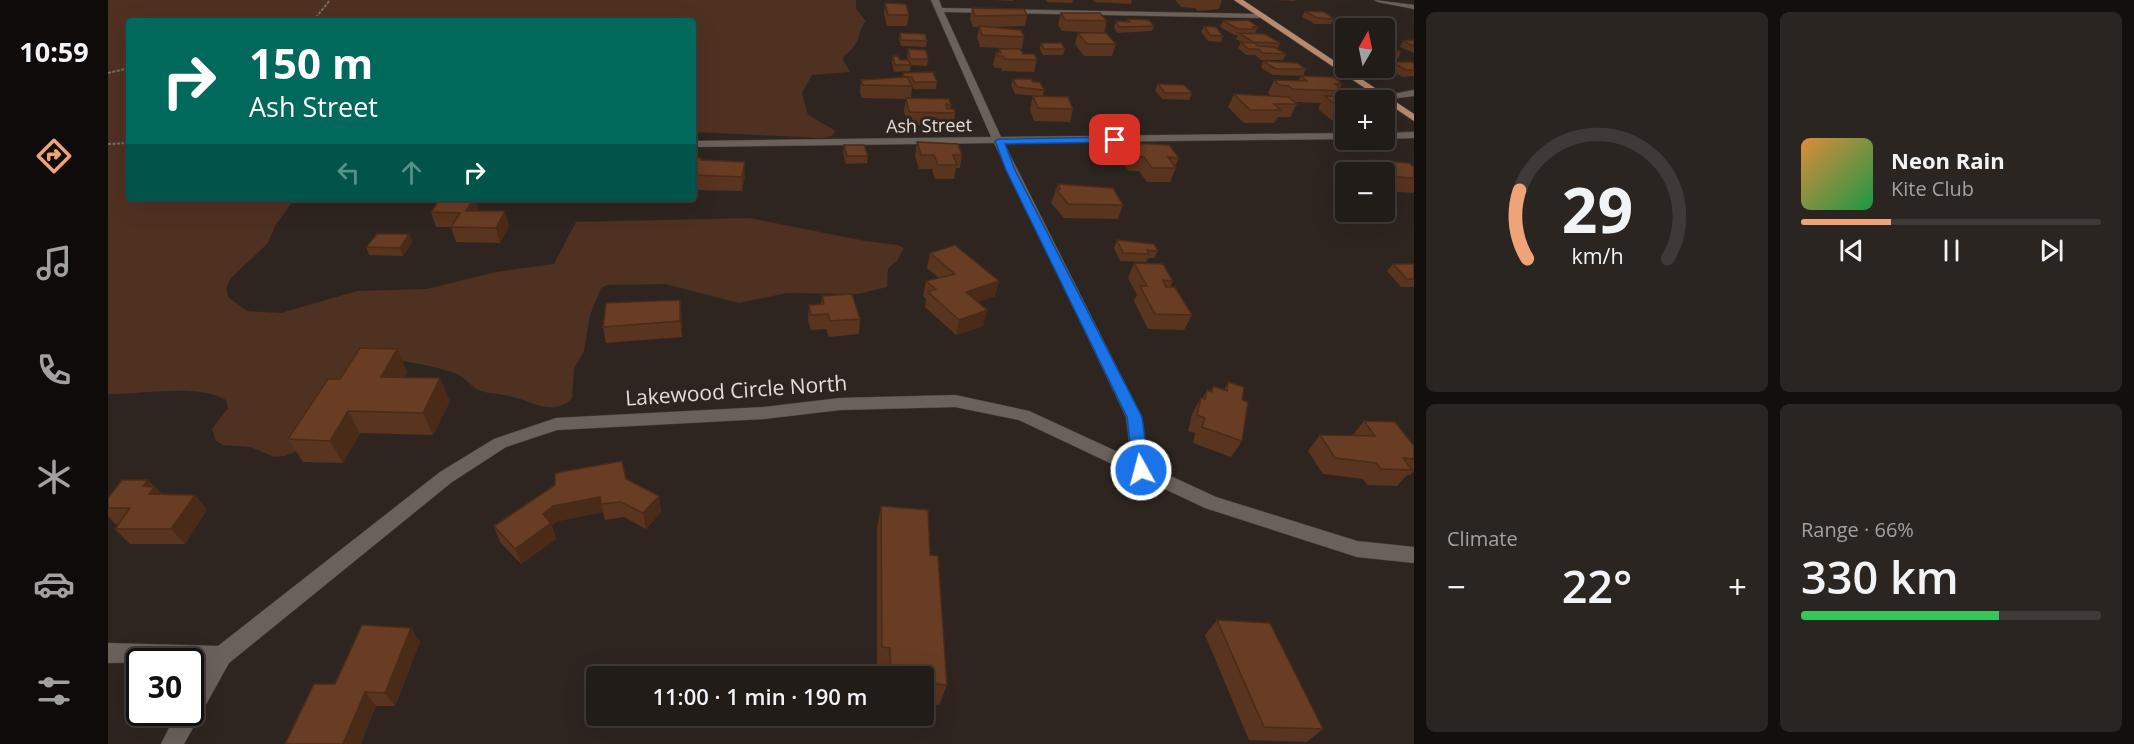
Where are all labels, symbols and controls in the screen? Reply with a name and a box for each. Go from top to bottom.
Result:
north arrow [1335,18,1395,78]
map controls [1335,18,1395,222]
text: 10:59 [19,33,89,70]
text: 150 m [249,34,373,91]
icon: right [150,42,228,120]
text: Ash Street [249,88,378,125]
button: + [1335,90,1395,150]
street label: Ash Street [886,112,972,138]
pin [1089,114,1140,165]
icon: arrive [1098,123,1131,156]
icon: directions [33,135,75,177]
text: Neon Rain [1891,145,2005,175]
icon: left [332,156,365,189]
icon: ahead [395,156,428,189]
icon: right [458,156,491,189]
button: − [1335,162,1395,222]
text: 29 [1561,166,1633,251]
text: Kite Club [1891,175,1974,202]
icon: previous [1835,234,1868,267]
icon: pause [1935,234,1968,267]
icon: next [2035,234,2068,267]
icon: music [33,242,75,284]
text: km/h [1571,242,1623,271]
icon: phone [33,349,75,391]
street label: Lakewood Circle North [624,368,848,412]
position arrow [1109,438,1173,502]
icon: climate [33,456,75,498]
text: Range · 66% [1801,516,1914,543]
text: Climate [1447,525,1518,552]
text: 330 km [1801,546,1959,607]
text: 22° [1562,555,1632,616]
icon: car [33,563,75,605]
text: − [1447,564,1466,609]
text: + [1728,564,1747,609]
speed limit sign: 30 [126,648,204,726]
icon: filters [33,670,75,712]
text: 11:00 · 1 min · 190 m [652,681,868,711]

